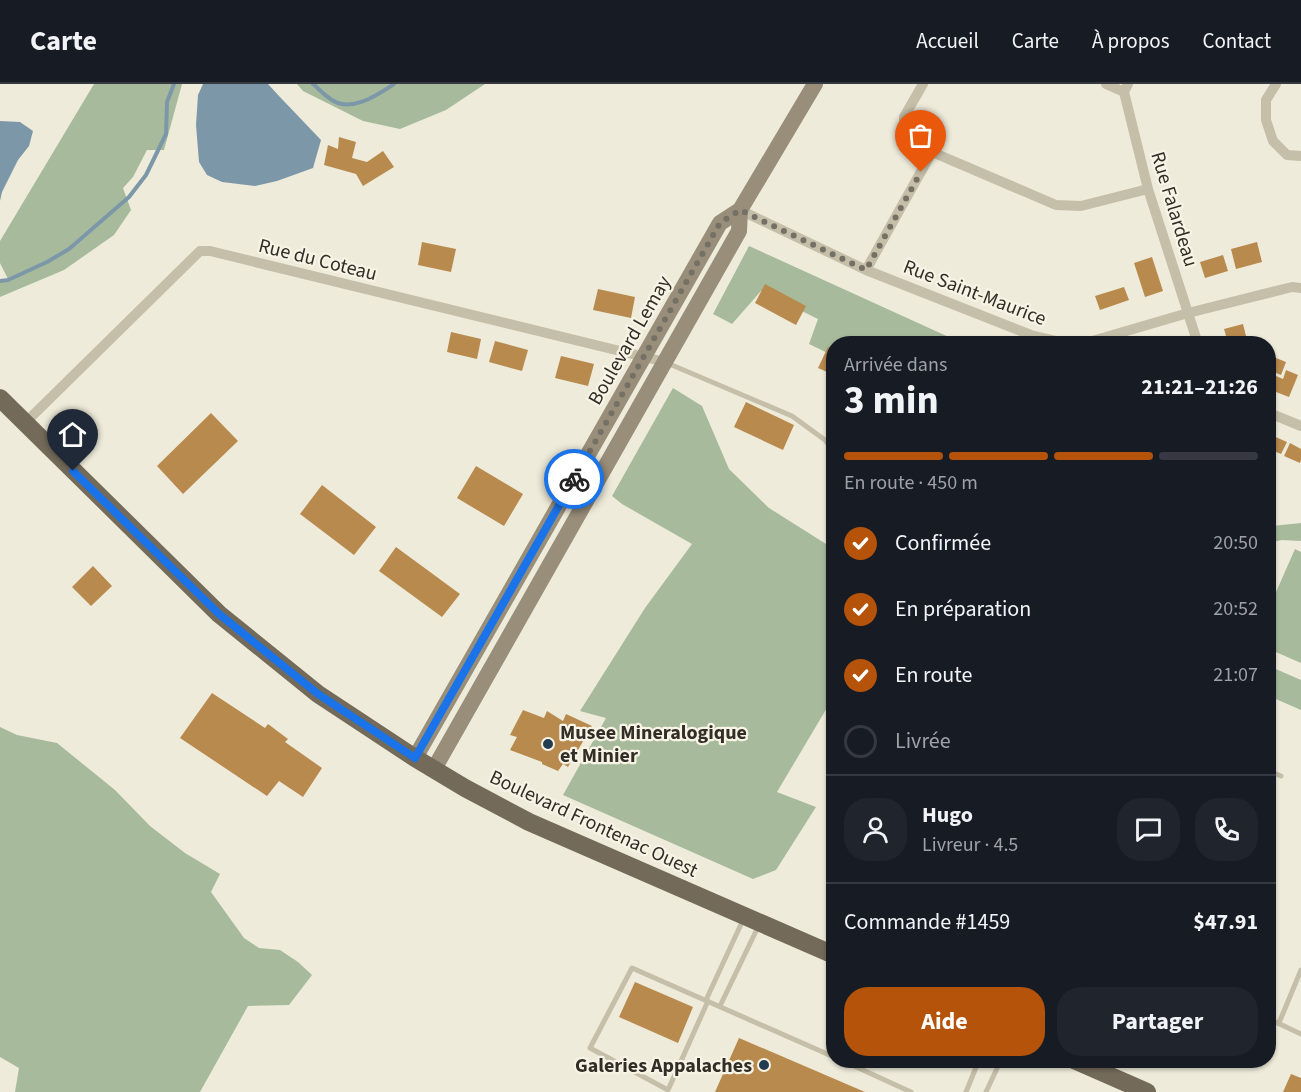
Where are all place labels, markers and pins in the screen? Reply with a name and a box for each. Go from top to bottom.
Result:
pin [895,110,946,172]
pin [47,409,98,471]
place label: Musee Mineralogique et Minier [560,719,747,770]
marker: Musee Mineralogique et Minier [541,737,555,751]
place label: Galeries Appalaches [575,1052,752,1080]
marker: Galeries Appalaches [757,1058,771,1072]

